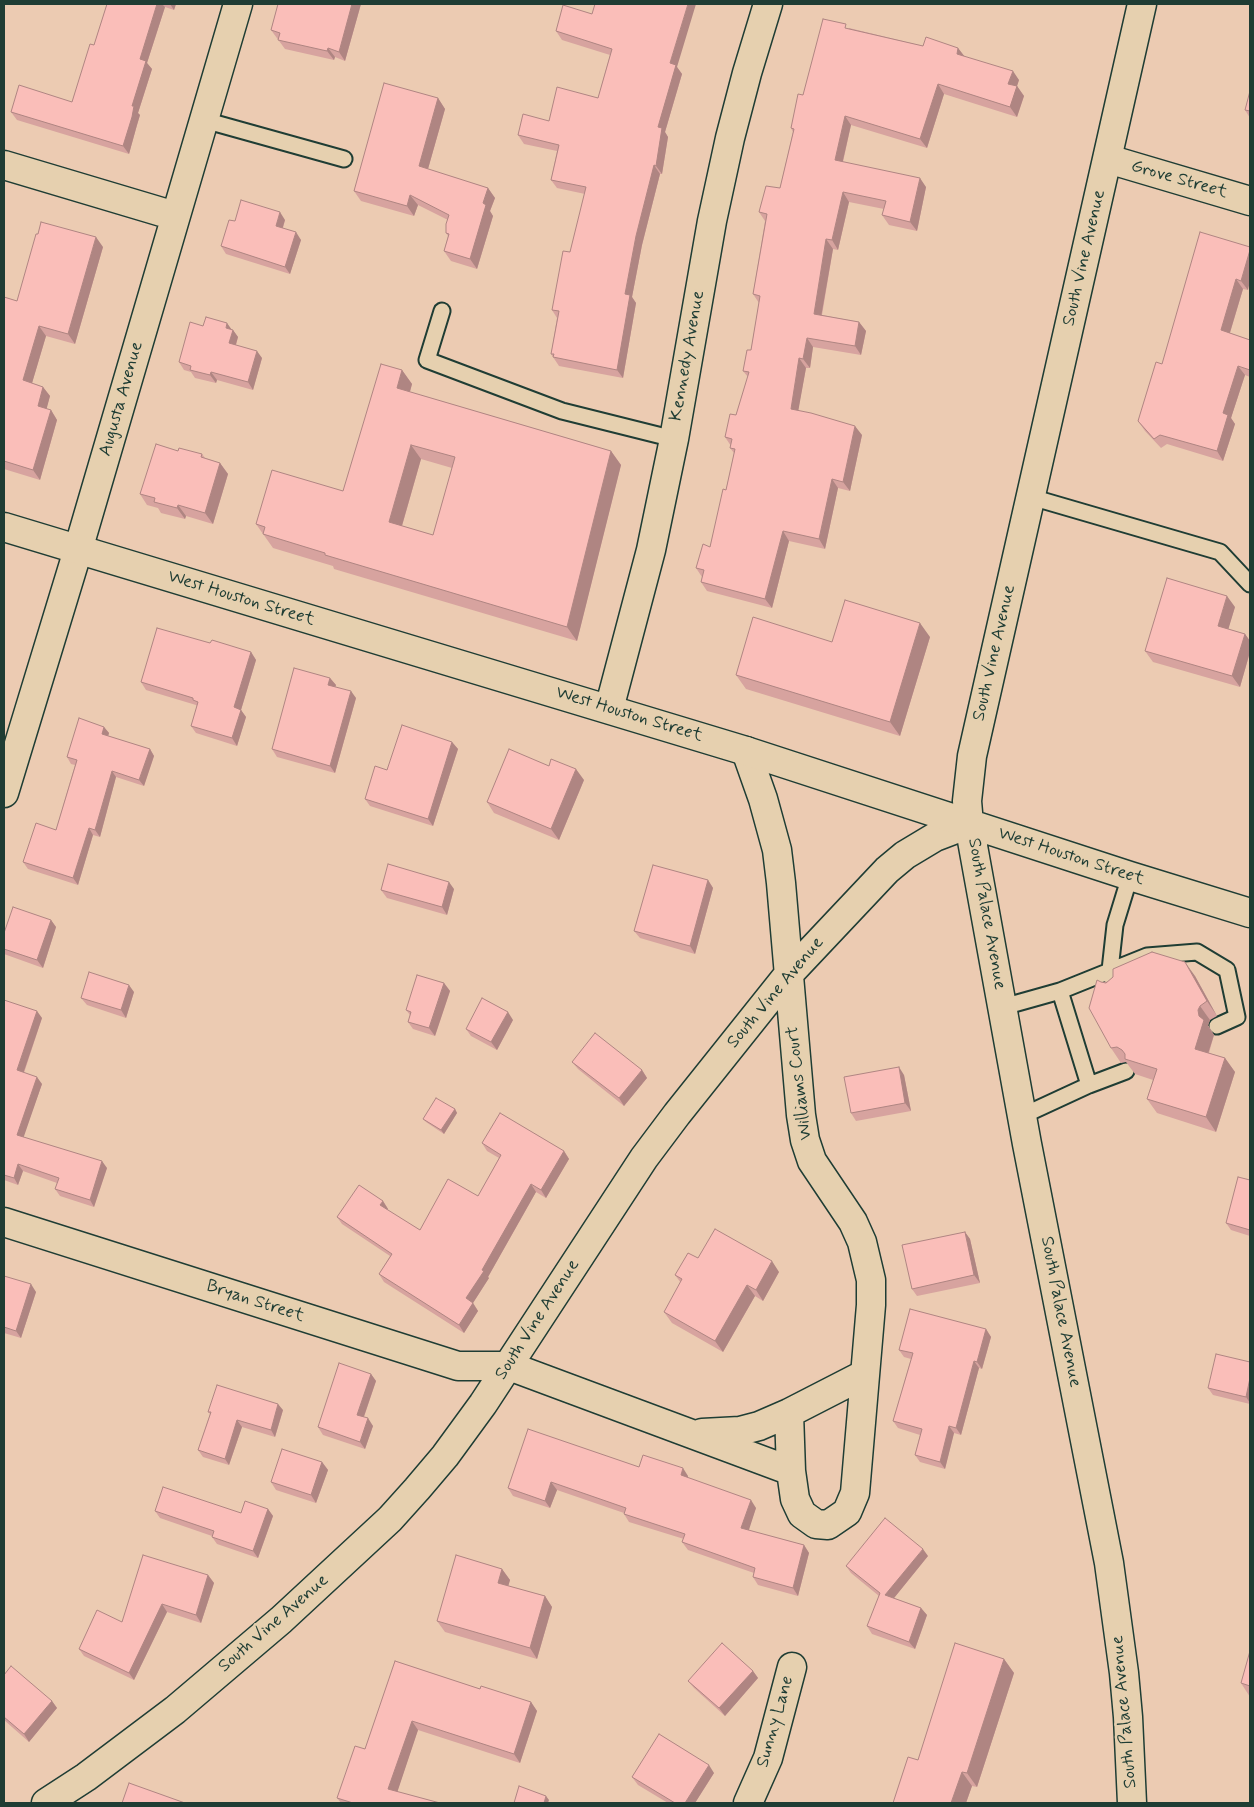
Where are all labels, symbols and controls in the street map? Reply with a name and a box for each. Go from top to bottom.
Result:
street label: Grove Street [1128,156,1230,204]
street label: South Vine Avenue [1059,188,1111,328]
street label: Kennedy Avenue [666,289,710,423]
street label: Augusta Avenue [95,339,149,459]
street label: West Houston Street [165,566,317,632]
street label: South Vine Avenue [969,583,1021,723]
street label: West Houston Street [553,682,705,748]
street label: West Houston Street [995,823,1147,891]
street label: South Palace Avenue [962,837,1010,991]
street label: South Vine Avenue [723,933,829,1053]
street label: Williams Court [782,1025,818,1141]
street label: South Palace Avenue [1035,1235,1085,1389]
street label: South Vine Avenue [491,1256,585,1384]
street label: Bryan Street [203,1276,307,1328]
street label: South Vine Avenue [214,1570,334,1678]
street label: South Palace Avenue [1108,1635,1142,1789]
street label: Sunny Lane [753,1674,799,1770]

